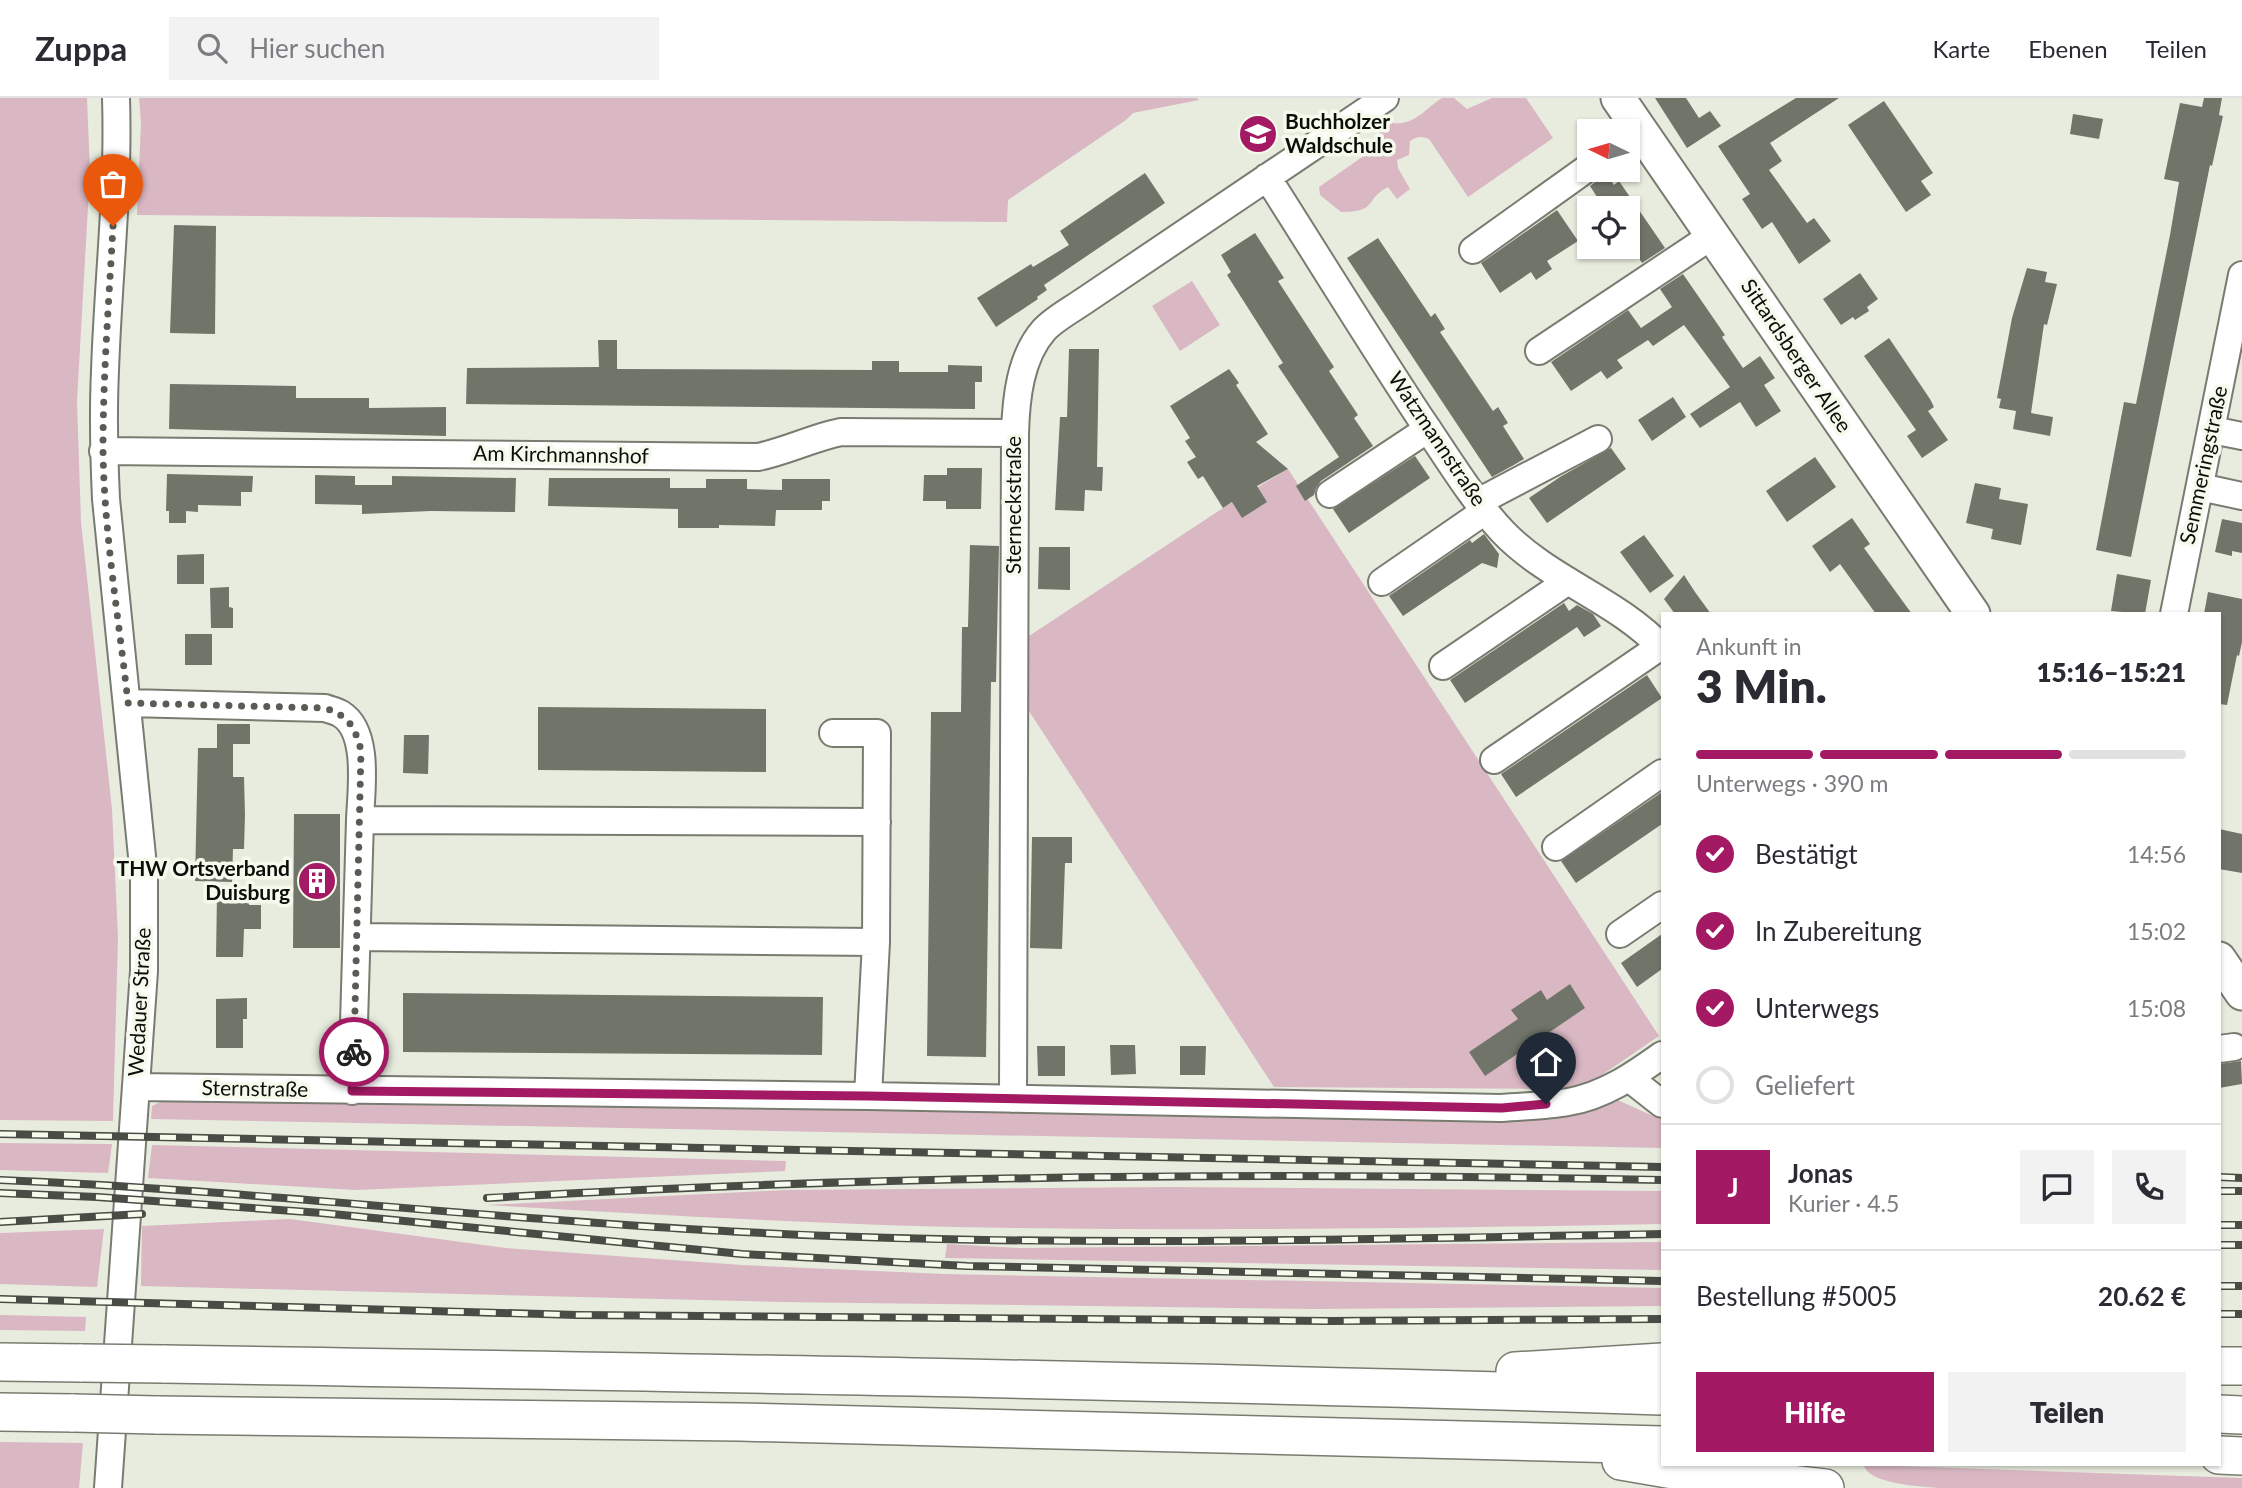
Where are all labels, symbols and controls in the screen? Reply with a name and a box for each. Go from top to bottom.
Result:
search box [169,17,659,80]
text: Zuppa [35,28,127,68]
icon: search [193,29,231,67]
text: Hier suchen [249,32,385,64]
text: Karte [1933,34,1990,63]
text: Ebenen [2028,34,2108,63]
text: Teilen [2146,34,2207,63]
place label: Buchholzer Waldschule [1285,108,1393,157]
school or university icon: Buchholzer Waldschule [1237,113,1279,155]
north arrow [1577,119,1640,182]
map controls [1577,119,1640,259]
pin [83,154,143,226]
icon: bag [94,165,132,203]
button: locate [1577,196,1640,259]
street label: Sittardsberger Allee [1737,274,1858,437]
street label: Watzmannstraße [1384,366,1492,510]
street label: Semmeringstraße [2174,383,2232,546]
street label: Sterneckstraße [1000,436,1025,574]
street label: Am Kirchmannshof [473,439,650,468]
text: Ankunft in [1696,632,1802,660]
text: 15:16–15:21 [2036,656,2186,688]
text: 3 Min. [1696,658,1827,713]
text: Unterwegs · 390 m [1696,769,1889,797]
icon: check [1696,835,1734,873]
text: Bestätigt [1755,838,1858,870]
text: 14:56 [2127,840,2186,868]
place label: THW Ortsverband Duisburg [117,855,290,904]
building icon: THW Ortsverband Duisburg [296,860,338,902]
icon: check [1696,912,1734,950]
text: In Zubereitung [1755,915,1922,947]
text: 15:02 [2127,917,2186,945]
street label: Wedauer Straße [122,927,155,1077]
icon: check [1696,989,1734,1027]
text: Unterwegs [1755,992,1879,1024]
text: 15:08 [2127,994,2186,1022]
courier [319,1017,389,1087]
pin [1516,1032,1576,1104]
icon: bike [335,1033,373,1071]
icon: home [1527,1043,1565,1081]
text: Geliefert [1755,1069,1855,1101]
street label: Sternstraße [201,1074,309,1101]
button: chat [2020,1150,2094,1224]
button: phone [2112,1150,2186,1224]
text: Jonas [1788,1157,1853,1189]
text: J [1727,1171,1739,1203]
text: Kurier · 4.5 [1788,1189,1899,1217]
text: Bestellung #5005 [1696,1280,1897,1312]
text: 20.62 € [2098,1280,2186,1312]
button: Hilfe [1696,1372,1934,1452]
button: Teilen [1948,1372,2186,1452]

